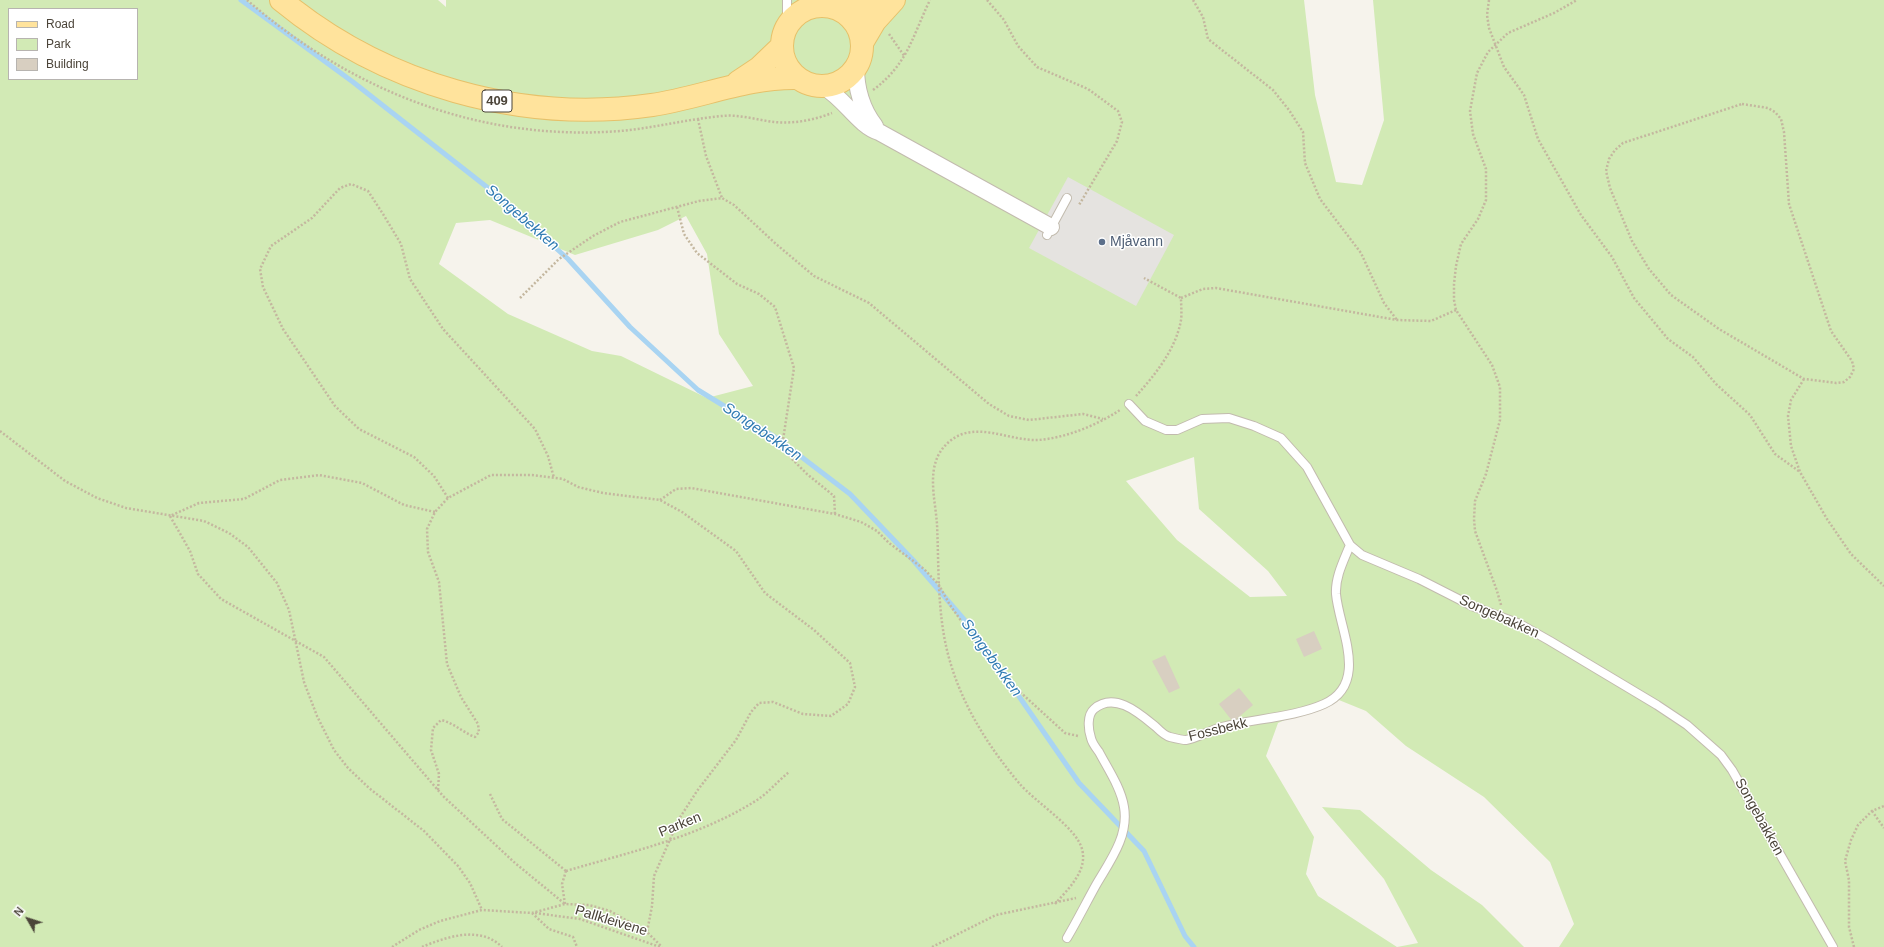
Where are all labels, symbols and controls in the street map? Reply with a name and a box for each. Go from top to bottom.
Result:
legend [8,8,138,80]
text: Road [46,17,75,31]
text: Park [46,37,71,51]
text: Building [46,57,89,71]
road number: 409 [482,90,512,112]
water label: Songebekken [481,181,563,255]
place label: Mjåvann [1110,234,1163,250]
marker: Mjåvann [1097,237,1107,247]
water label: Songebekken [719,399,805,465]
street label: Songebakken [1456,592,1542,642]
water label: Songebekken [957,616,1025,700]
street label: Fossbekk [1187,715,1249,745]
street label: Songebakken [1731,775,1787,859]
street label: Parken [656,809,704,841]
north arrow [8,899,48,939]
street label: Pallkleivene [573,902,649,940]
text: N [12,905,26,918]

